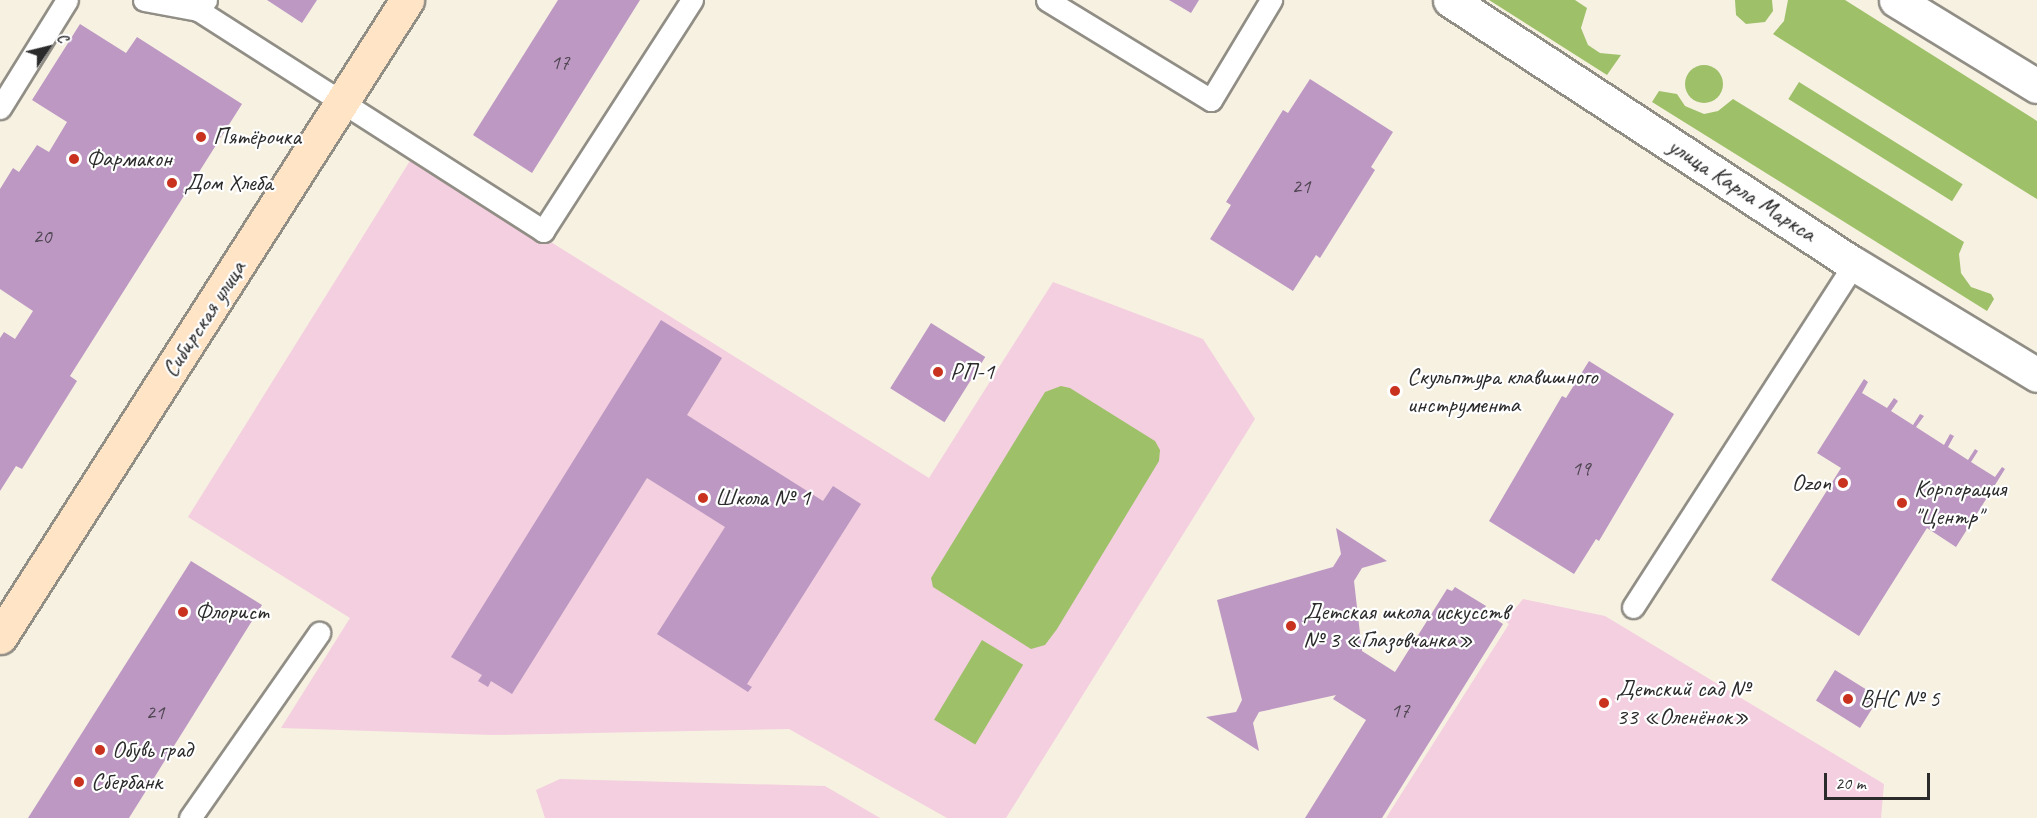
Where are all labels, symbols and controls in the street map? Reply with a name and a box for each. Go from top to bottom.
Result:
north arrow [18,18,78,78]
text: С [52,29,73,47]
house number: 17 [551,49,569,75]
place label: Пятёрочка [213,123,301,151]
marker: Пятёрочка [194,130,208,144]
street label: улица Карла Маркса [1663,132,1821,248]
place label: Фармакон [86,145,172,173]
marker: Фармакон [67,152,81,166]
place label: Дом Хлеба [184,169,273,197]
house number: 21 [1292,173,1310,199]
marker: Дом Хлеба [165,176,179,190]
house number: 20 [33,223,51,249]
street label: Сибирская улица [155,254,253,384]
place label: РП-1 [950,358,994,386]
place label: Скульптура клавишного инструмента [1407,363,1598,419]
marker: РП-1 [931,365,945,379]
marker: Скульптура клавишного инструмента [1388,384,1402,398]
house number: 19 [1572,455,1590,481]
place label: Ozon [1792,469,1831,497]
place label: Корпорация "Центр" [1914,475,2006,531]
marker: Ozon [1836,476,1850,490]
place label: Школа № 1 [715,484,810,512]
marker: Школа № 1 [696,491,710,505]
marker: Корпорация "Центр" [1895,496,1909,510]
place label: Флорист [195,598,268,626]
place label: Детская школа искусств № 3 «Глазовчанка» [1303,598,1509,654]
marker: Флорист [176,605,190,619]
marker: Детская школа искусств № 3 «Глазовчанка» [1284,619,1298,633]
place label: Детский сад № 33 «Оленёнок» [1616,675,1749,731]
place label: ВНС № 5 [1860,685,1940,713]
marker: ВНС № 5 [1841,692,1855,706]
marker: Детский сад № 33 «Оленёнок» [1597,696,1611,710]
house number: 17 [1391,697,1409,723]
house number: 21 [146,699,164,725]
place label: Обувь град [112,736,193,764]
marker: Обувь град [93,743,107,757]
scale bar [1827,761,1934,799]
place label: Сбербанк [91,768,162,796]
text: 20 m [1835,772,1866,794]
marker: Сбербанк [72,775,86,789]

